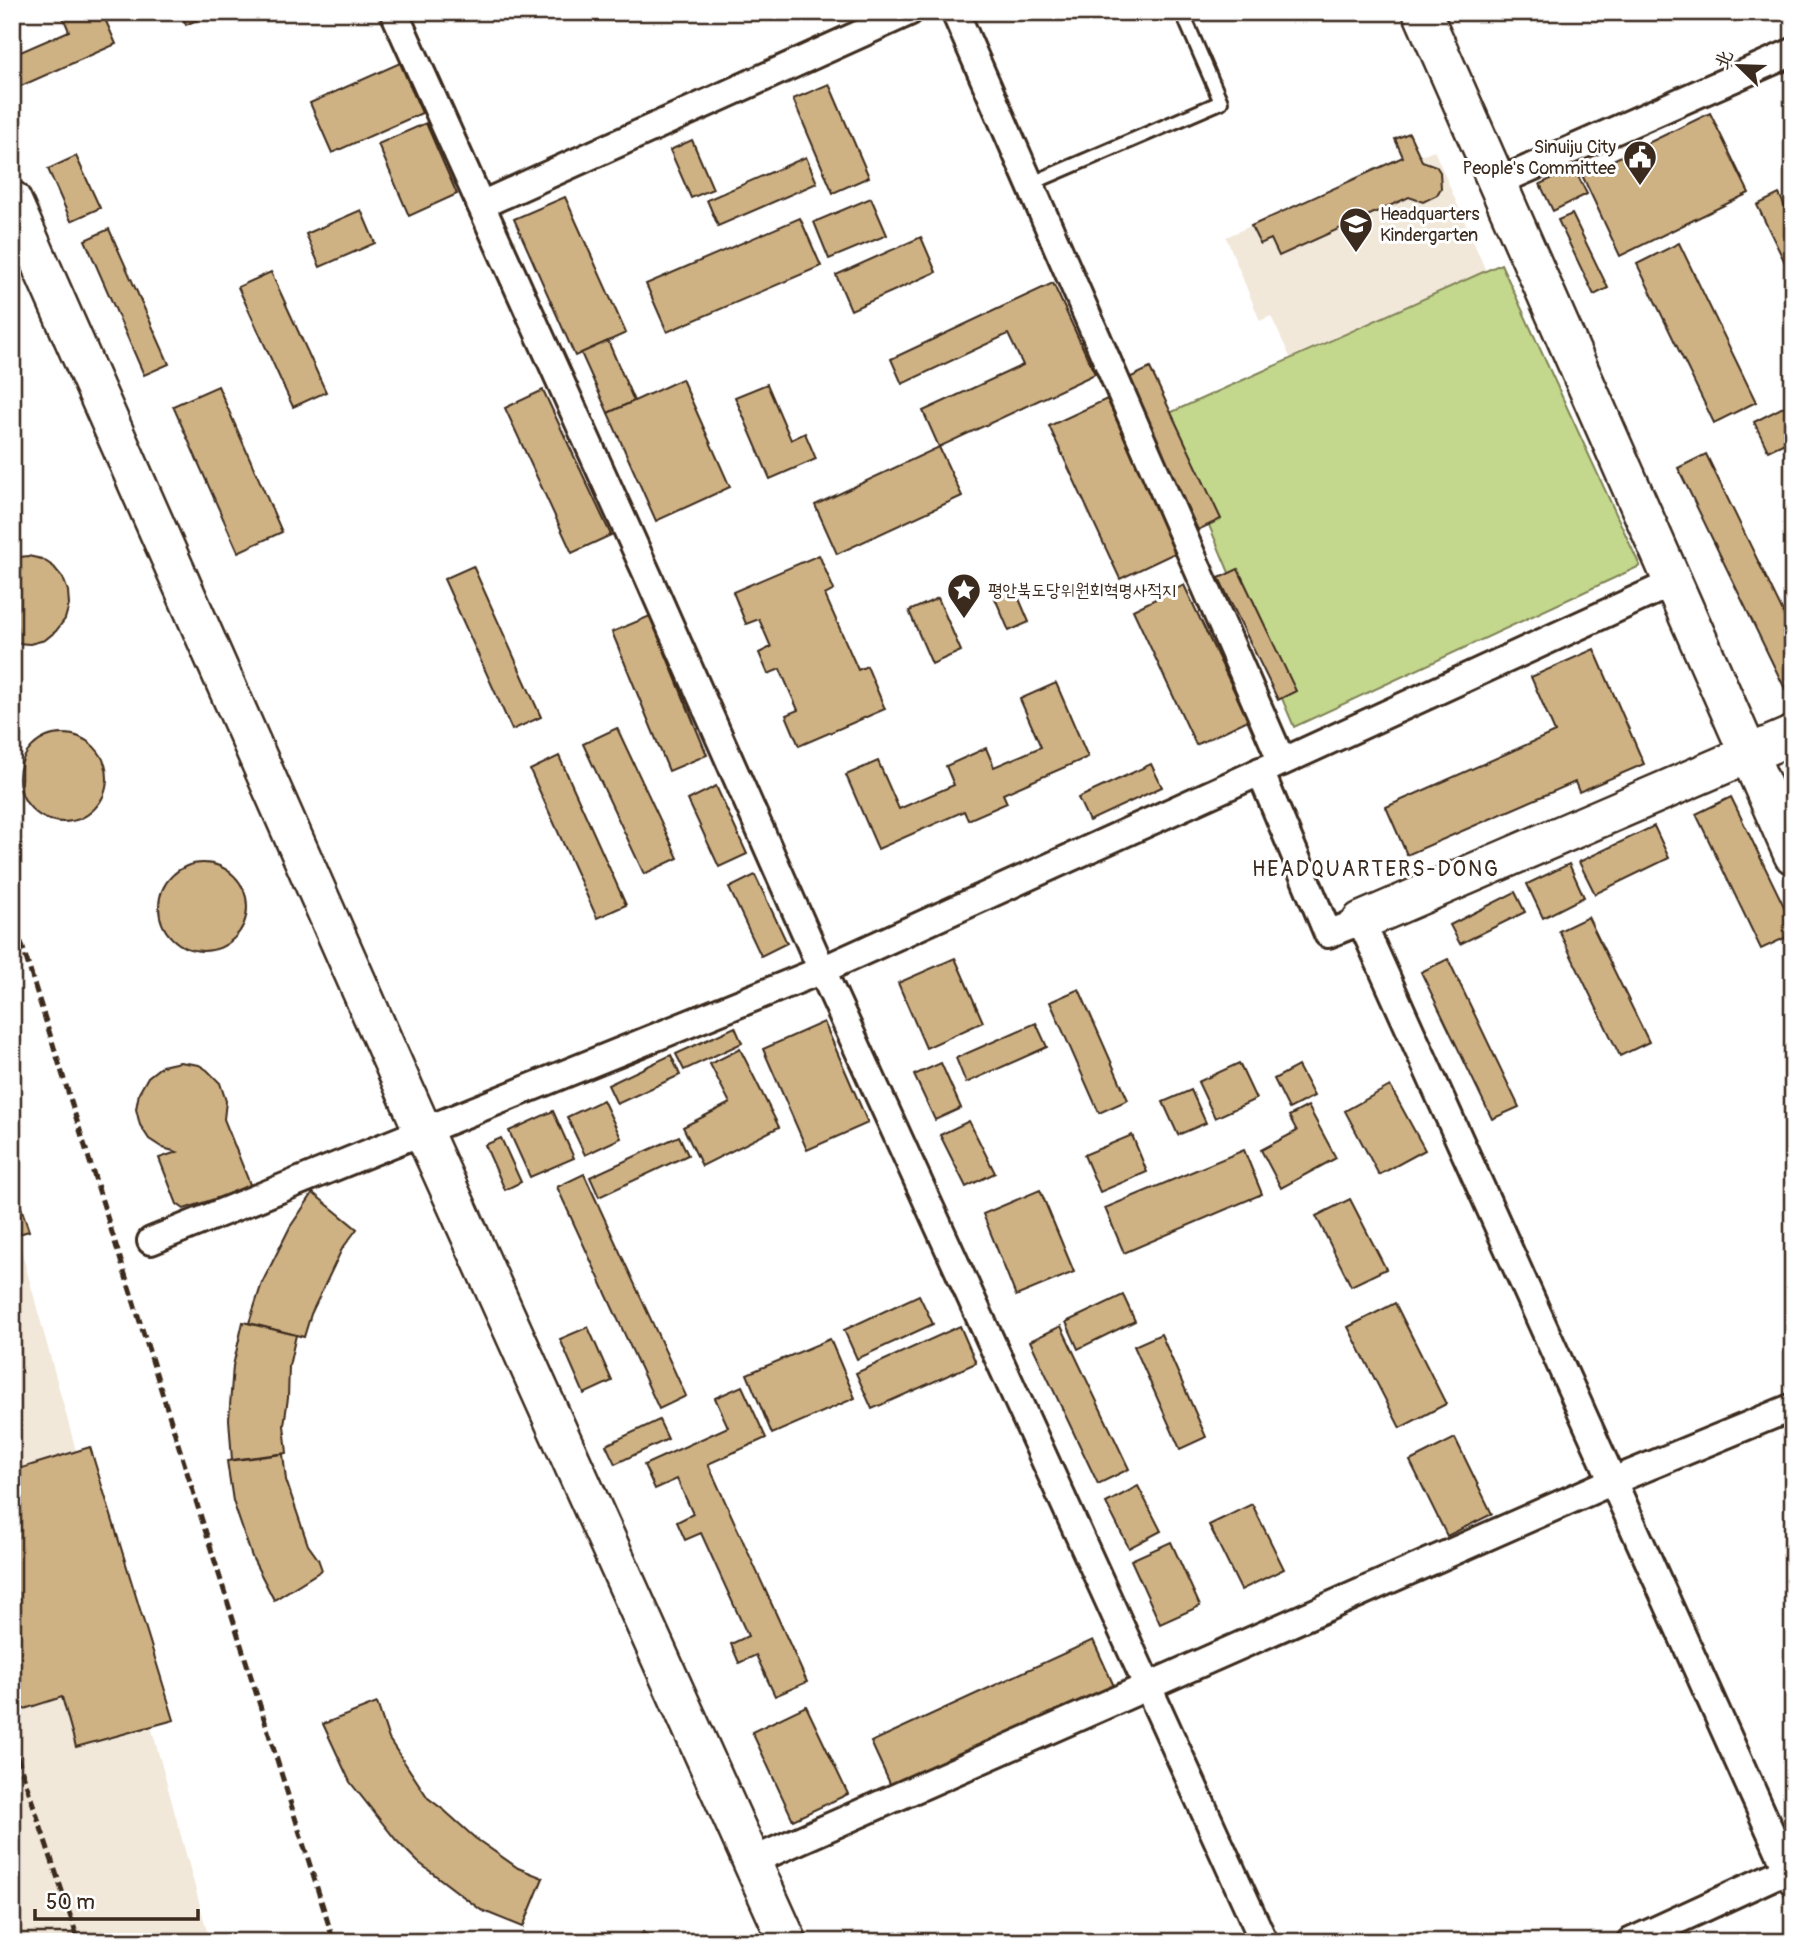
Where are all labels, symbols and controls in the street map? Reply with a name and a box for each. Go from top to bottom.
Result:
north arrow [1703,32,1773,102]
text: 北 [1710,46,1739,73]
place label: Sinuiju City People's Committee [1463,136,1616,180]
public building icon: Sinuiju City People's Committee [1621,138,1659,187]
place label: Headquarters Kindergarten [1380,203,1480,247]
school or university icon: Headquarters Kindergarten [1337,205,1375,254]
place icon: 평안북도당위원회혁명사적지 [945,571,983,620]
place label: 평안북도당위원회혁명사적지 [988,579,1176,602]
district label: HEADQUARTERS-DONG [1252,856,1500,883]
scale bar [35,1877,198,1921]
text: 50 m [46,1889,95,1916]

